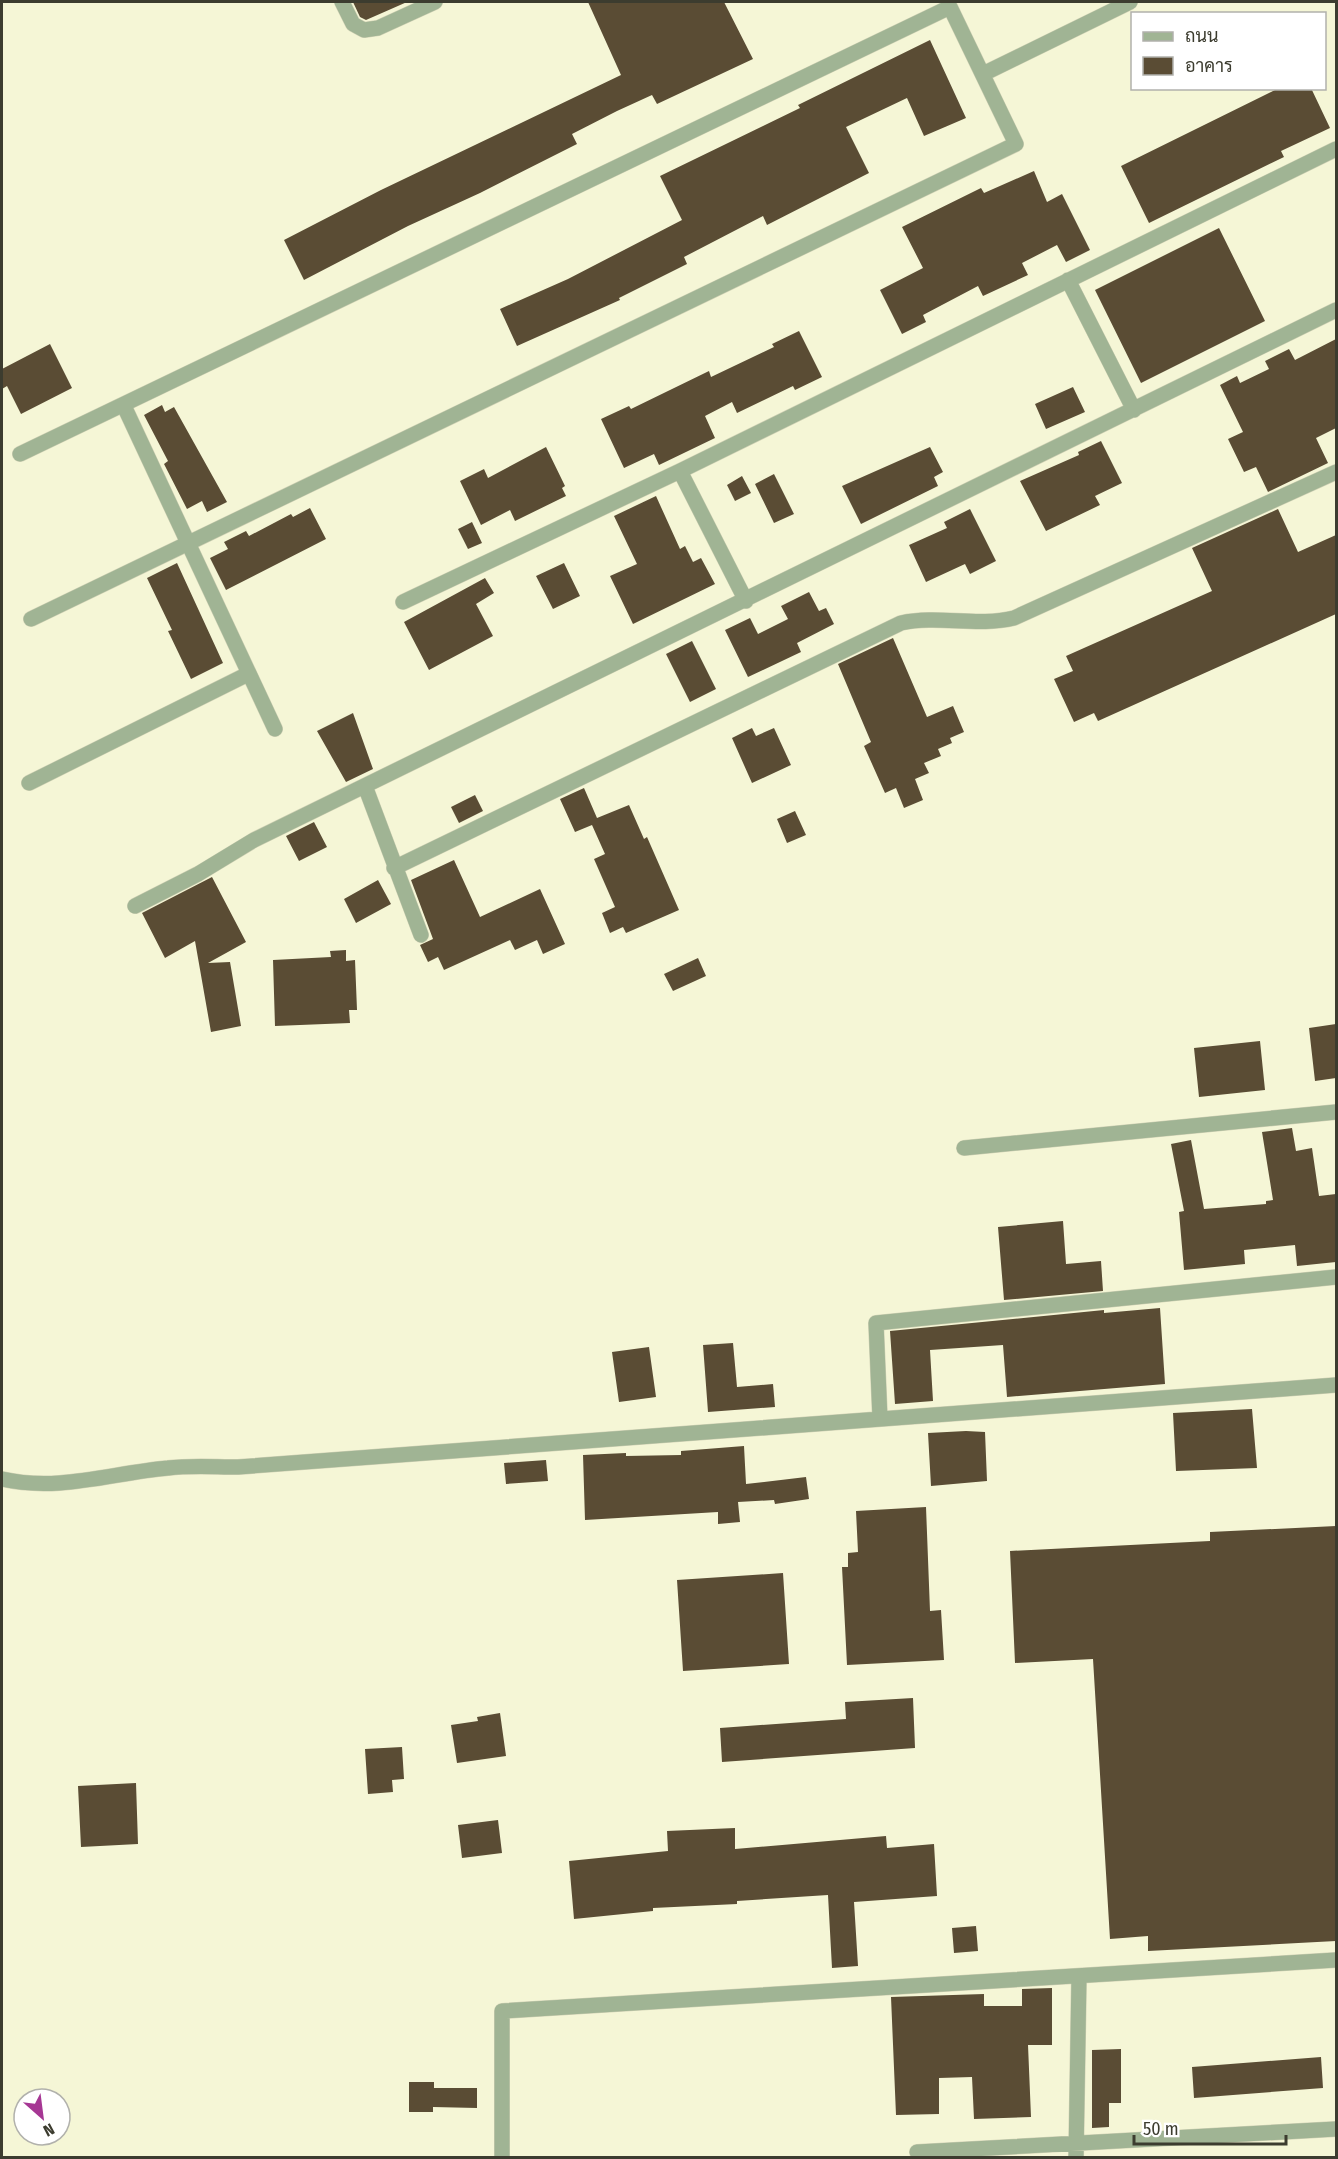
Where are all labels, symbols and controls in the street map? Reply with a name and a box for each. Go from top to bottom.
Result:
legend [1131,12,1326,90]
text: ถนน [1185,25,1218,47]
text: อาคาร [1185,55,1233,77]
north arrow [12,2087,72,2147]
scale bar [1134,2108,1286,2146]
text: 50 m [1143,2118,1179,2140]
text: N [40,2119,58,2140]

